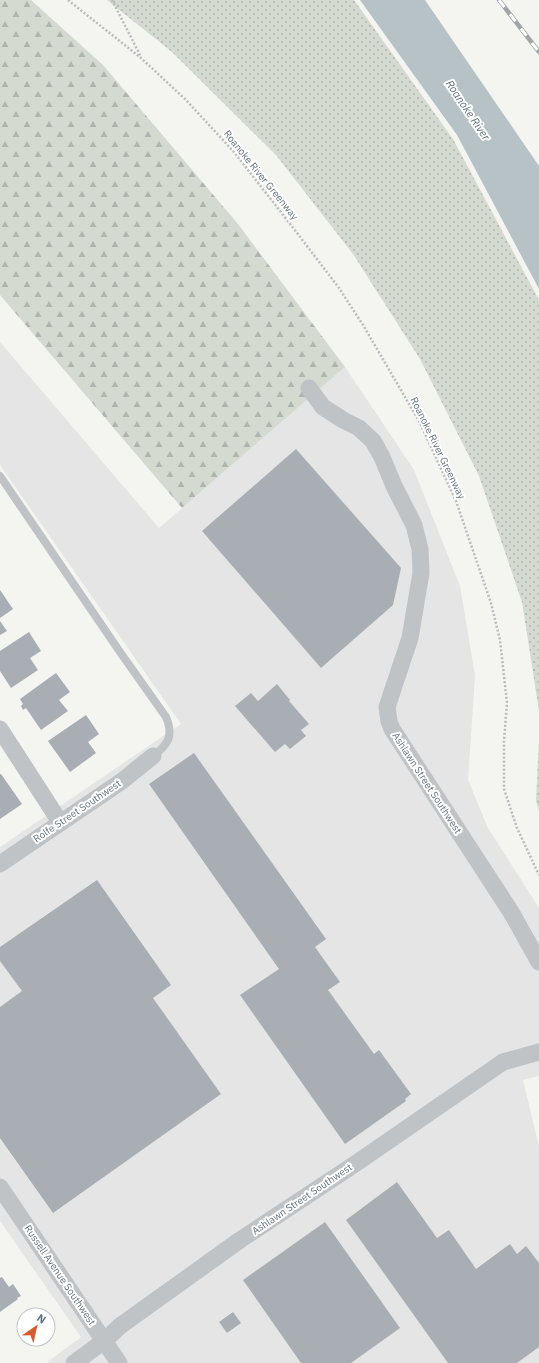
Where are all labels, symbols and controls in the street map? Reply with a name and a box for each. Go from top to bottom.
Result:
water label: Roanoke River [443,77,494,144]
street label: Roanoke River Greenway [221,127,301,223]
street label: Roanoke River Greenway [408,395,468,501]
street label: Ashlawn Street Southwest [389,730,465,836]
street label: Rolfe Street Southwest [31,777,124,845]
street label: Ashlawn Street Southwest [249,1160,355,1237]
street label: Russell Avenue Southwest [22,1222,99,1328]
north arrow [16,1307,56,1347]
text: N [34,1311,49,1327]

